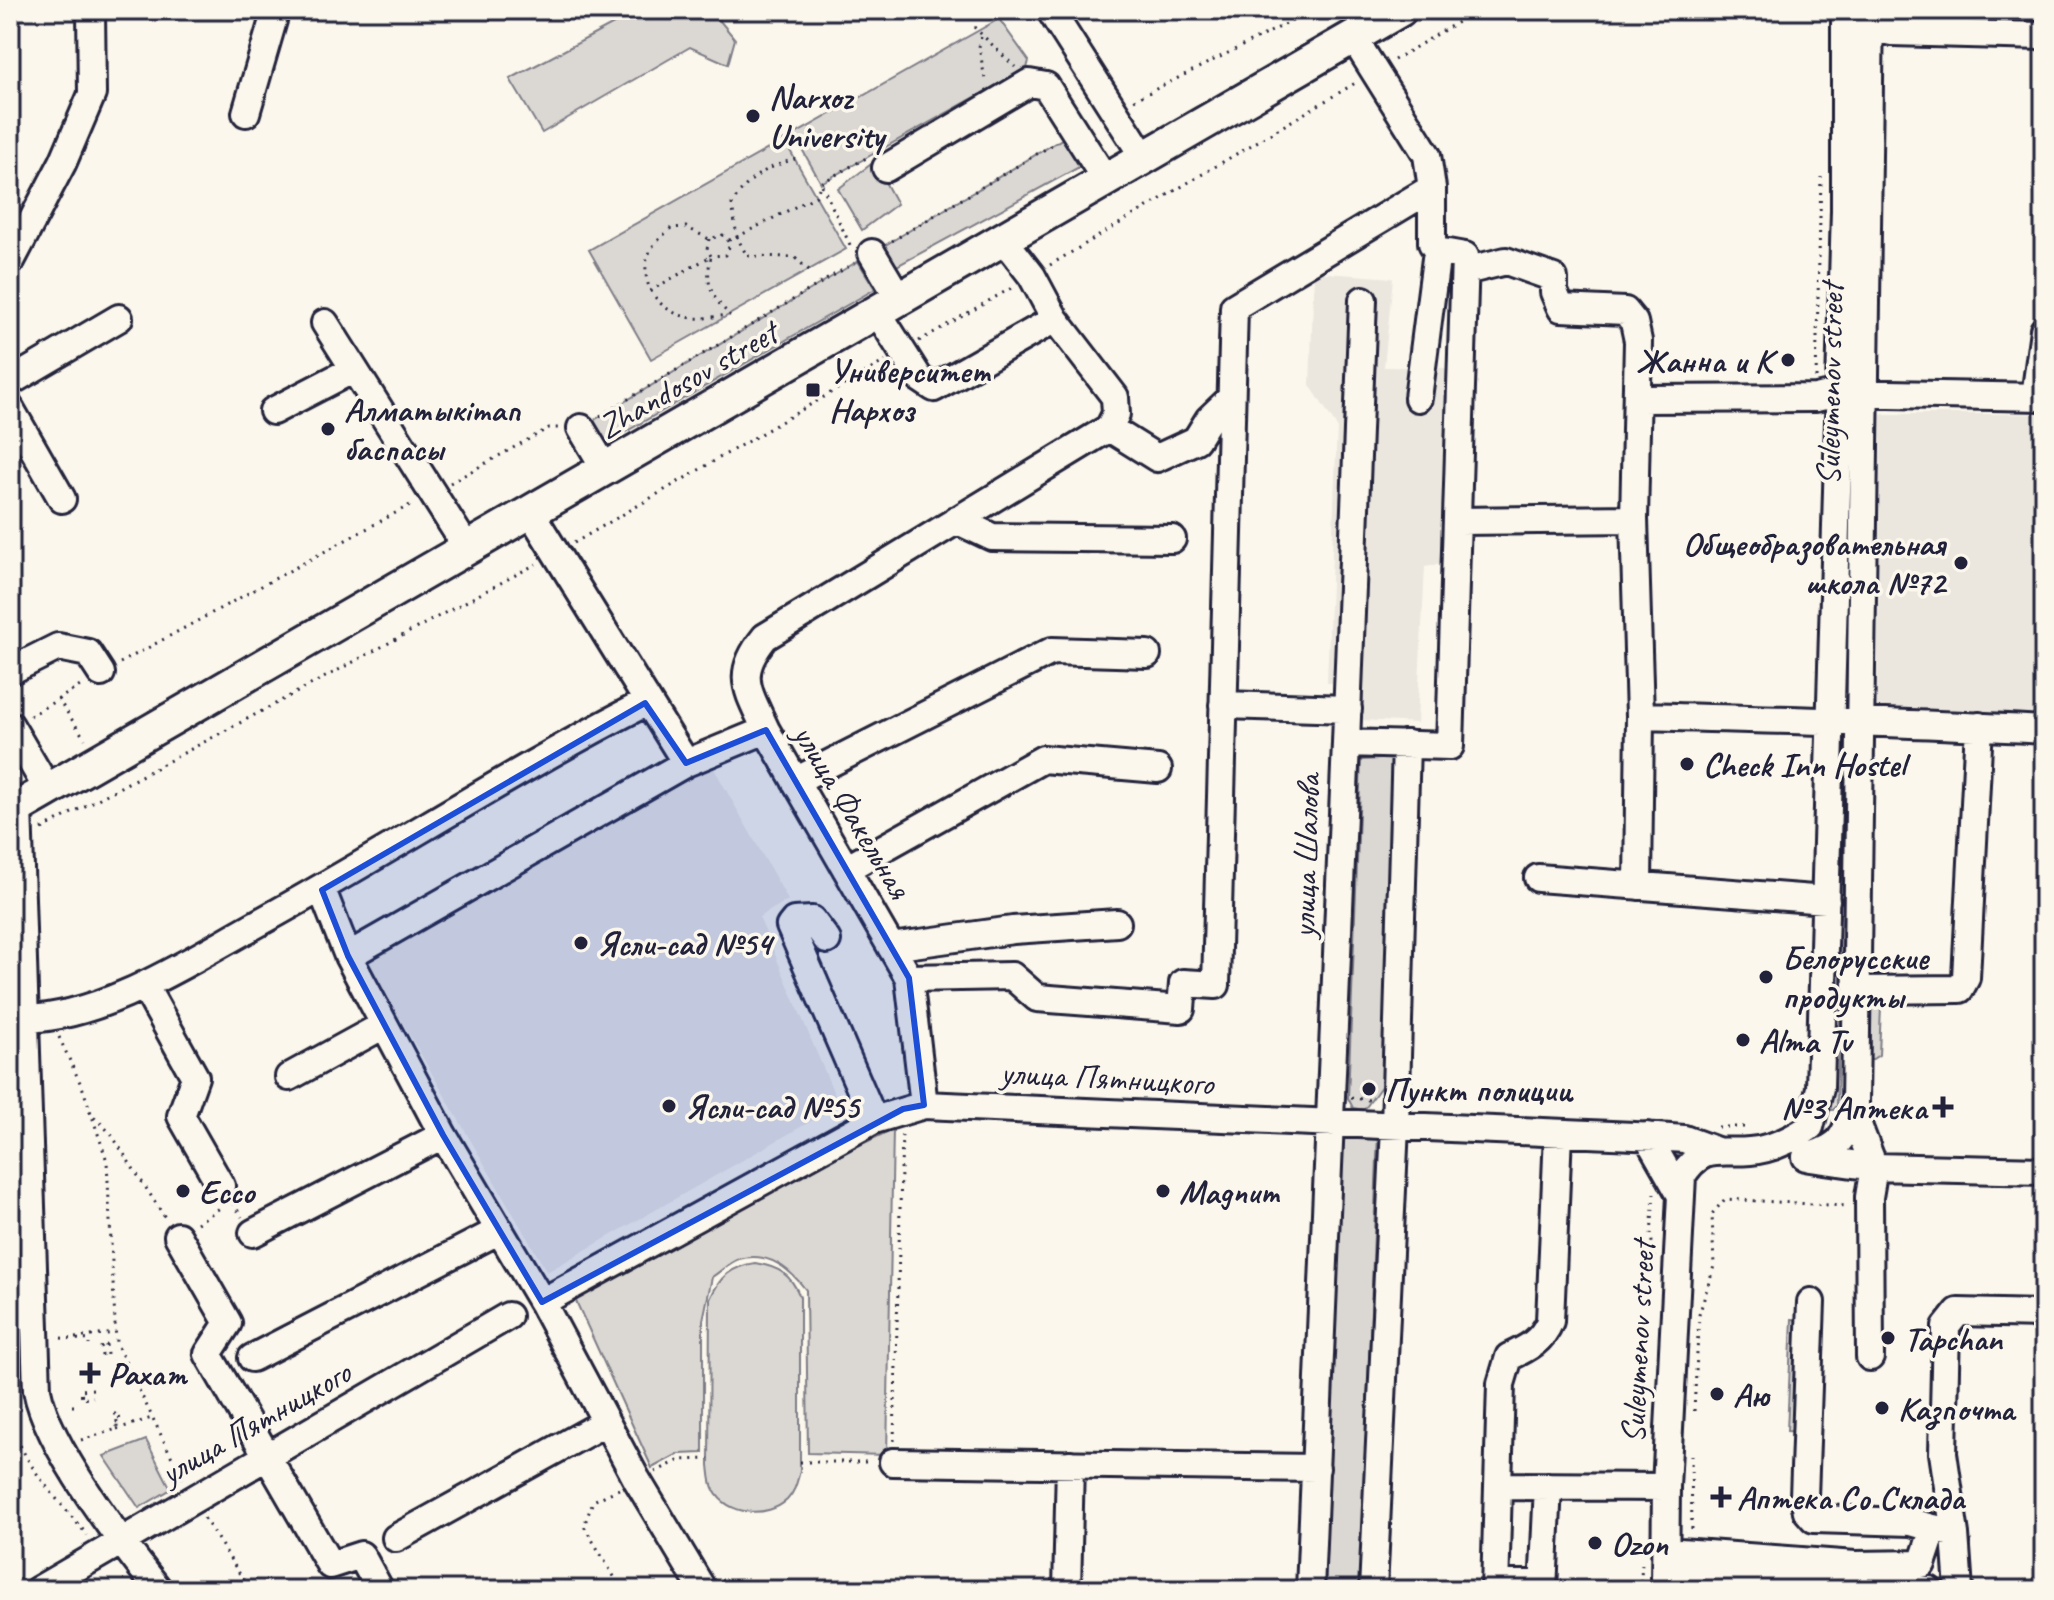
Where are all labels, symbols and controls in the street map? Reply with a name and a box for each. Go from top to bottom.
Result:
place label: Narxoz University [769,75,887,157]
marker: Narxoz University [744,107,762,125]
street label: Suleymenov street [1806,278,1853,486]
street label: Zhandosov street [590,308,789,448]
place label: Жанна и К [1637,339,1779,382]
place label: Университет Нархоз [829,349,992,431]
marker: Жанна и К [1779,351,1797,369]
marker: Университет Нархоз [804,381,822,399]
place label: Алматыкітап баспасы [344,388,521,470]
marker: Алматыкітап баспасы [319,420,337,438]
place label: Общеобразовательная школа №72 [1683,522,1948,604]
marker: Общеобразовательная школа №72 [1952,554,1970,572]
street label: улица Факельная [783,715,922,908]
place label: Check Inn Hostel [1703,743,1911,786]
marker: Check Inn Hostel [1678,755,1696,773]
street label: улица Шалова [1281,770,1330,941]
place label: Ясли-сад №54 [597,922,775,965]
marker: Ясли-сад №54 [572,934,590,952]
place label: Белорусские продукты [1782,936,1930,1018]
marker: Белорусские продукты [1757,968,1775,986]
place label: Alma Tv [1759,1019,1854,1062]
marker: Alma Tv [1734,1031,1752,1049]
street label: улица Пятницкого [998,1050,1216,1105]
place label: Пункт полиции [1385,1068,1574,1111]
marker: Пункт полиции [1360,1080,1378,1098]
place label: Ясли-сад №55 [685,1085,862,1128]
place label: №3 Аптека [1781,1086,1929,1129]
marker: Ясли-сад №55 [660,1097,678,1115]
marker: №3 Аптека [1934,1098,1952,1116]
place label: Ecco [199,1170,257,1213]
place label: Magnum [1179,1170,1281,1213]
marker: Ecco [174,1182,192,1200]
marker: Magnum [1154,1182,1172,1200]
street label: Suleymenov street [1611,1235,1665,1444]
place label: Tapchan [1904,1317,2003,1360]
marker: Tapchan [1879,1329,1897,1347]
street label: улица Пятницкого [151,1350,360,1495]
place label: Рахат [108,1352,188,1395]
marker: Рахат [79,1362,101,1384]
place label: Аю [1733,1373,1771,1416]
marker: Аю [1708,1385,1726,1403]
place label: Казпочта [1898,1387,2017,1431]
marker: Казпочта [1873,1399,1891,1417]
place label: Аптека Со Склада [1737,1476,1966,1519]
marker: Аптека Со Склада [1712,1488,1730,1506]
place label: Ozon [1611,1522,1669,1565]
marker: Ozon [1586,1534,1604,1552]

